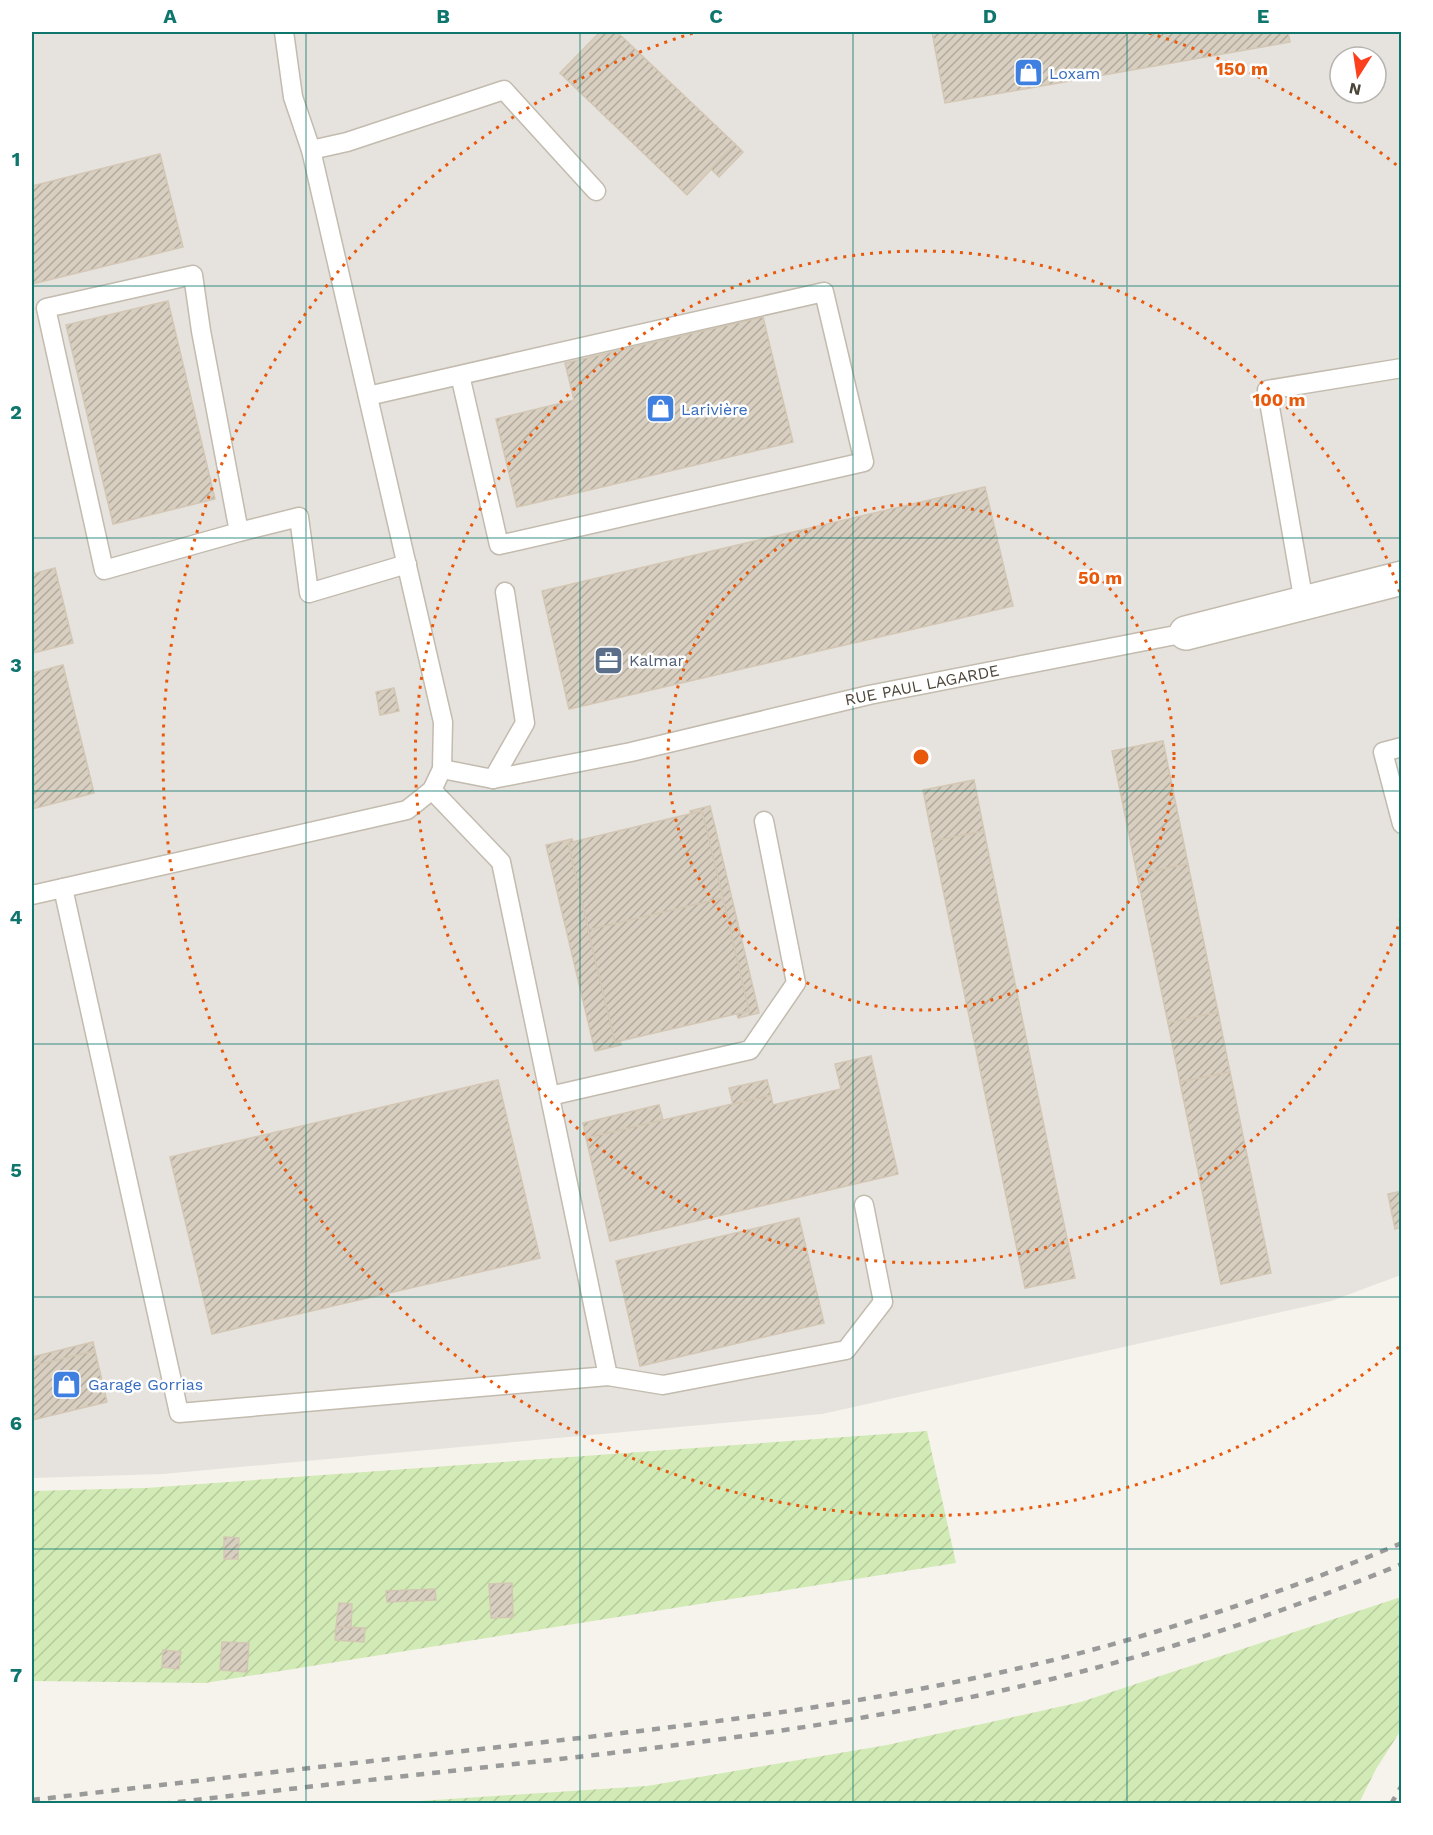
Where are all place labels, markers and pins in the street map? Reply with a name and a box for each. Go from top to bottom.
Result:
shop icon: Loxam [1012,57,1044,89]
place label: Loxam [1049,64,1100,83]
shop icon: Larivière [644,393,676,425]
place label: Larivière [681,400,748,419]
office icon: Kalmar [592,644,624,676]
place label: Kalmar [629,651,685,670]
centre of rings [911,747,931,767]
shop icon: Garage Gorrias [51,1368,83,1400]
place label: Garage Gorrias [88,1375,203,1394]

